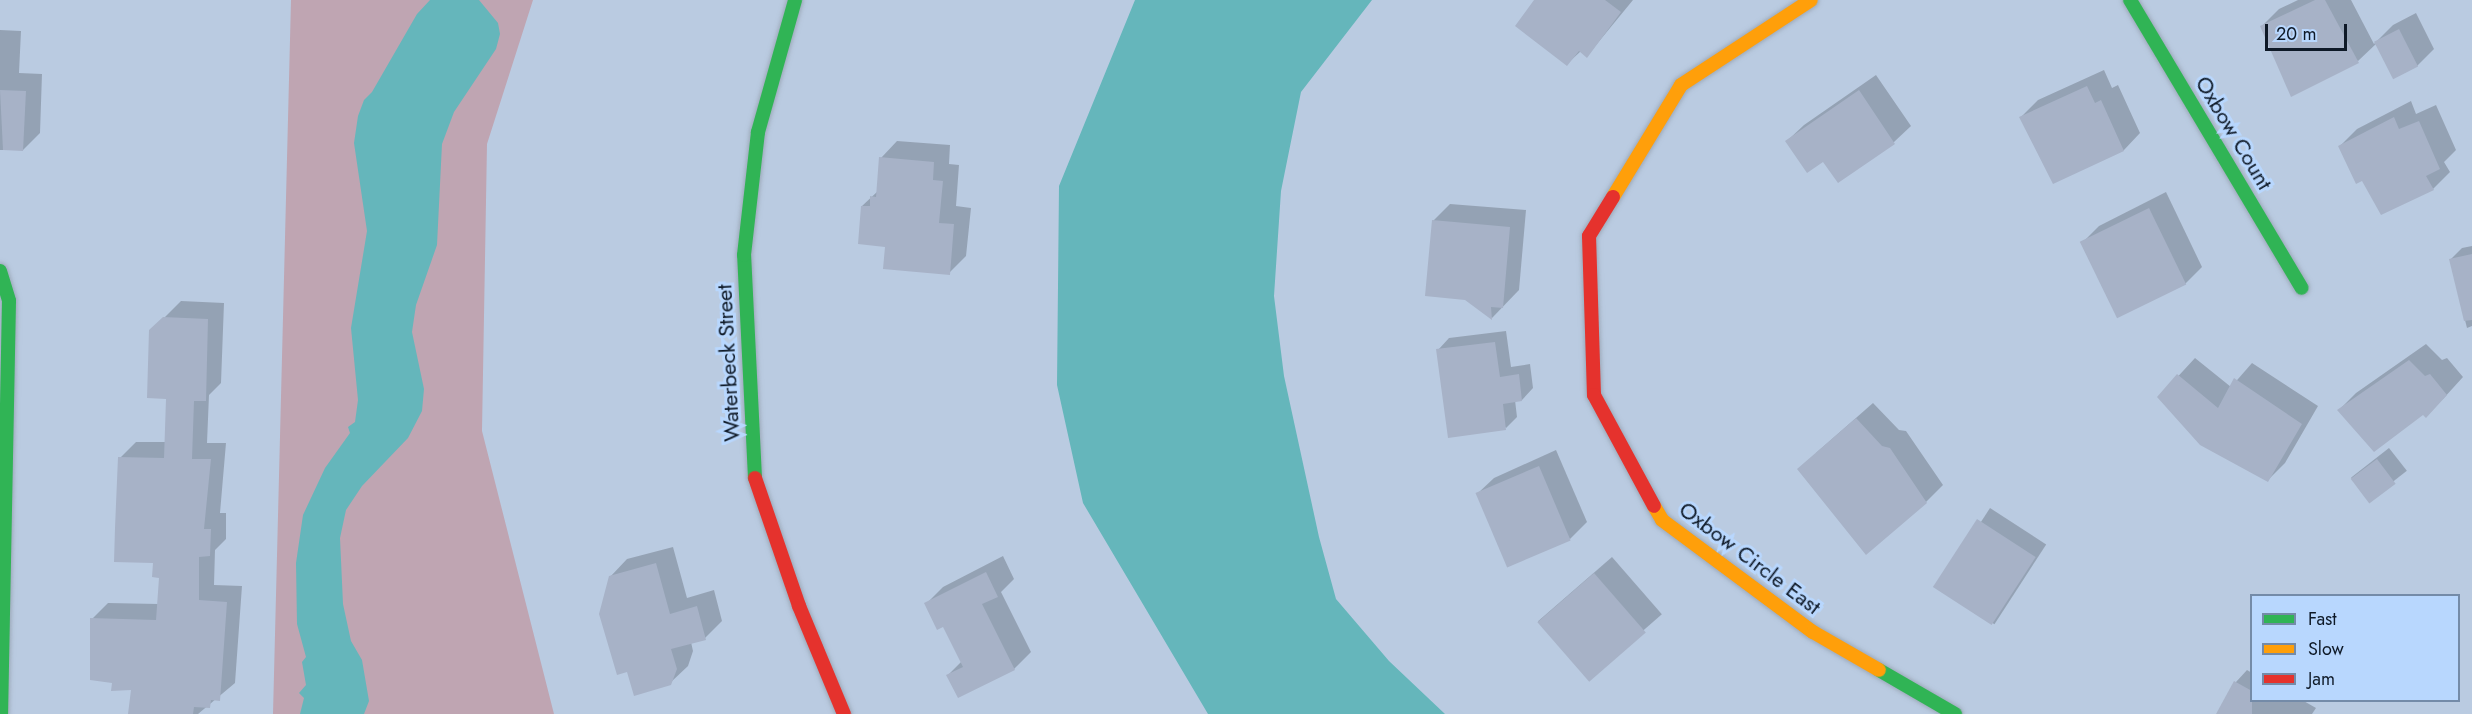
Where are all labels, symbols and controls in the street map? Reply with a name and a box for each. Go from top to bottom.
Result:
scale bar [2268,12,2350,50]
text: 20 m [2276,21,2316,47]
street label: Oxbow Count [2190,71,2278,195]
street label: Waterbeck Street [711,284,745,442]
street label: Oxbow Circle East [1674,496,1826,620]
legend [2250,594,2460,702]
text: Fast [2308,606,2337,632]
text: Slow [2308,636,2344,662]
text: Jam [2308,666,2335,692]

